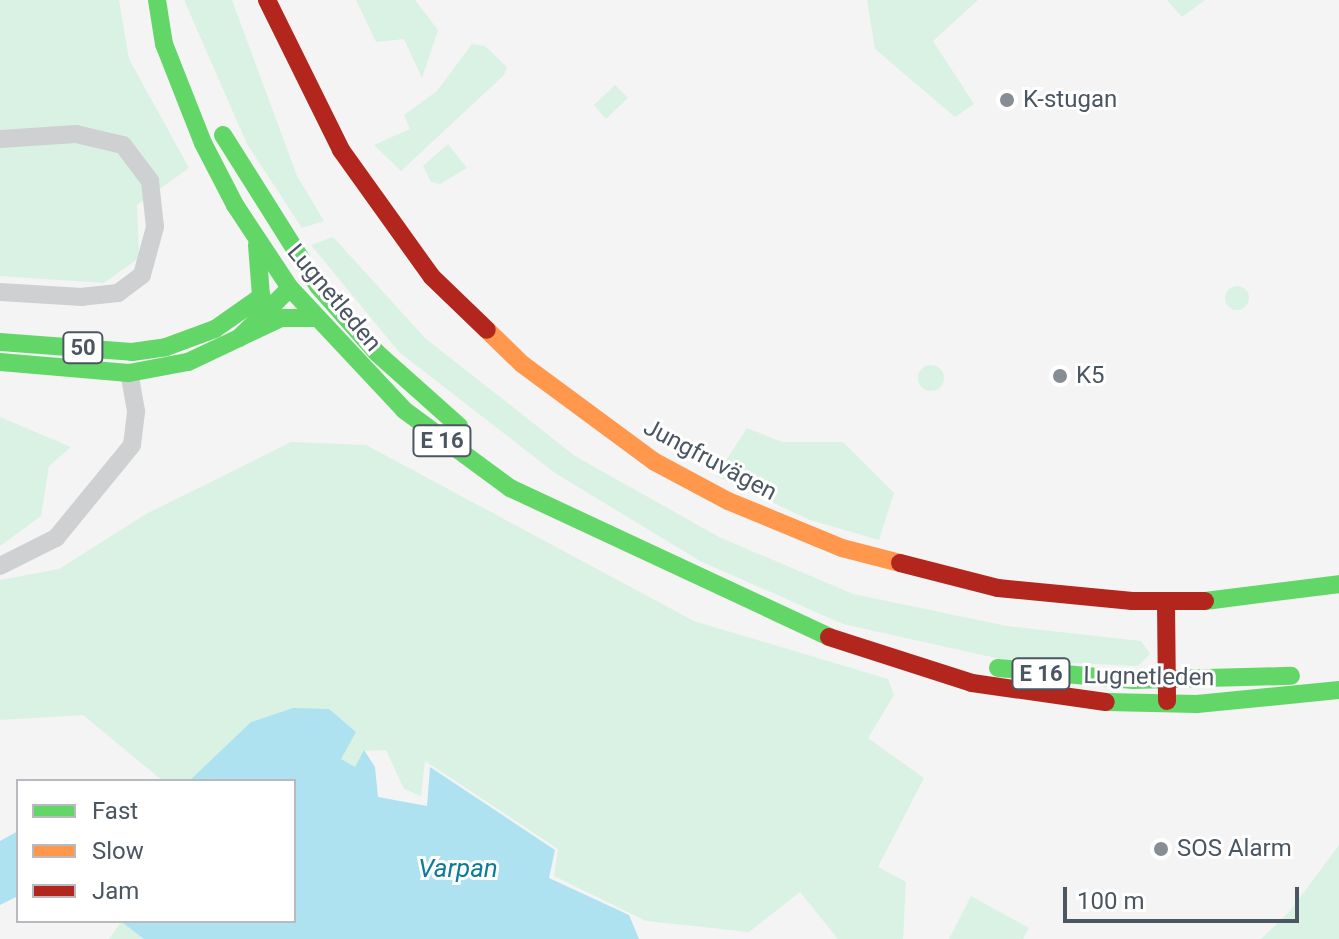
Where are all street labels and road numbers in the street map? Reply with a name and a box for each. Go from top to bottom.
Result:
street label: Lugnetleden [281,239,387,357]
road number: 50 [61,330,105,366]
street label: Jungfruvägen [638,413,782,507]
road number: E 16 [412,423,472,459]
road number: E 16 [1011,656,1071,692]
street label: Lugnetleden [1083,661,1215,693]

